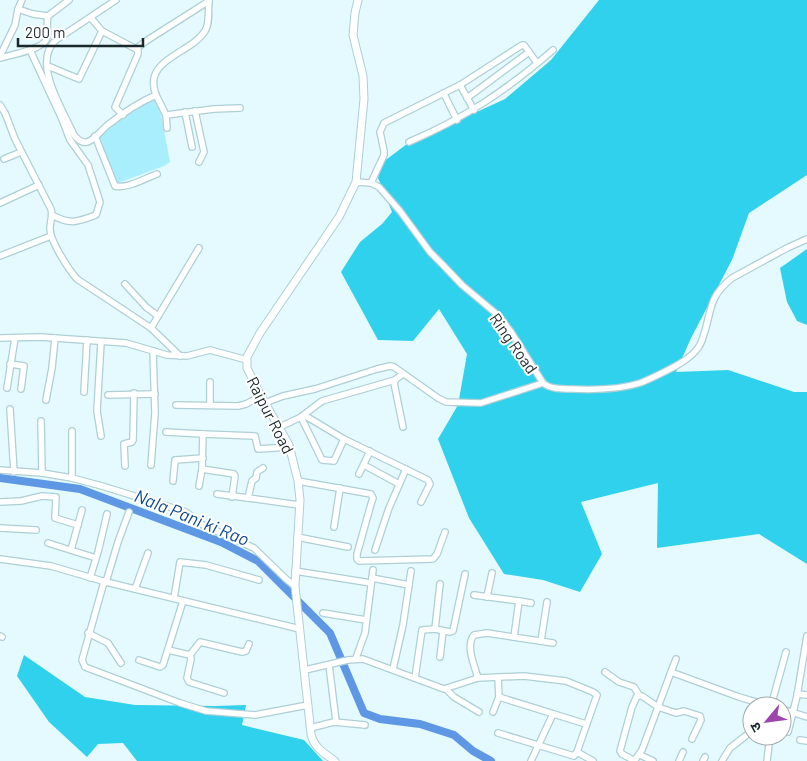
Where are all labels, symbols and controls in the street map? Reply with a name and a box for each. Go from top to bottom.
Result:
scale bar [18,15,142,47]
text: 200 m [25,23,65,41]
street label: Ring Road [486,309,542,377]
street label: Raipur Road [243,373,299,457]
water label: Nala Pani ki Rao [131,484,253,550]
north arrow [742,696,792,746]
text: उ [745,719,765,735]

